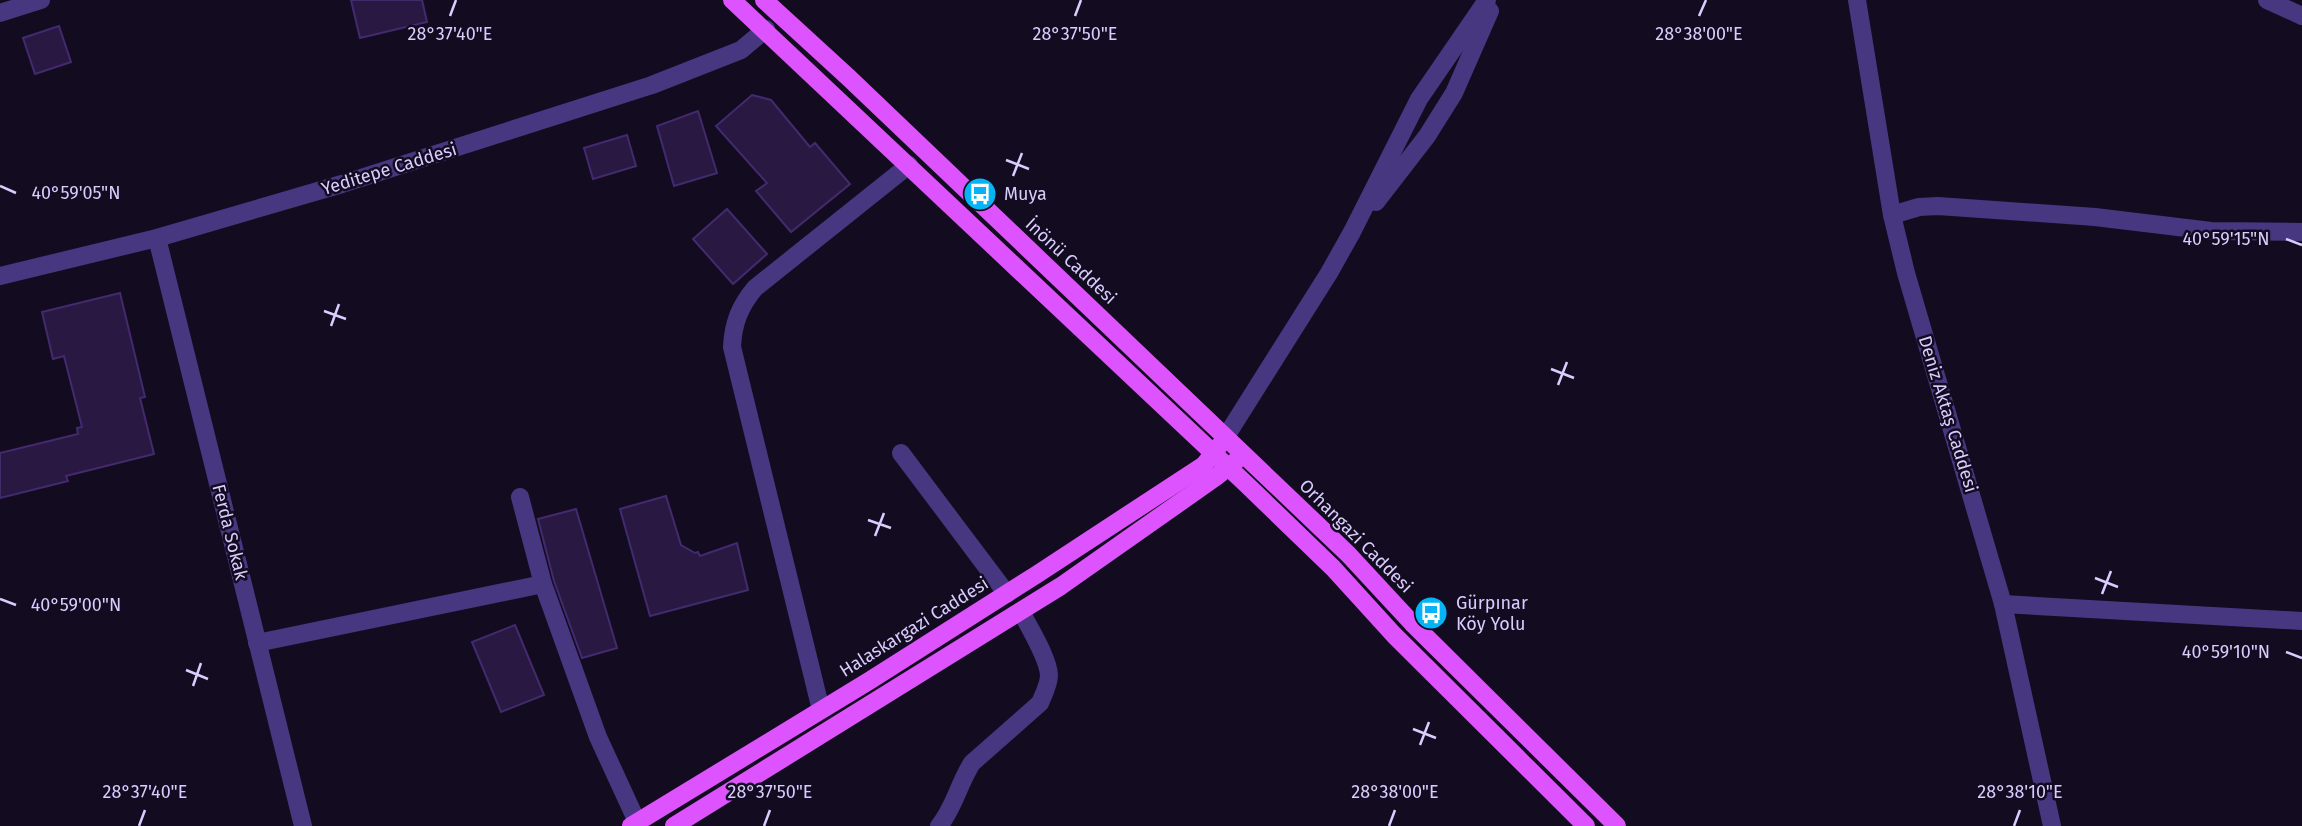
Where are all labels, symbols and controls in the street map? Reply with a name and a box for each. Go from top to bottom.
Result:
text: 28°37'40"E [408,23,492,45]
text: 28°37'50"E [1033,23,1117,45]
text: 28°38'00"E [1655,23,1743,45]
street label: Yeditepe Caddesi [319,138,459,200]
bus stop icon: Muya [961,175,999,213]
text: 40°59'05"N [32,182,121,204]
place label: Muya [1004,183,1047,205]
street label: İnönü Caddesi [1021,213,1121,309]
text: 40°59'15"N [2183,228,2269,250]
street label: Deniz Aktaş Caddesi [1914,333,1982,495]
street label: Orhangazi Caddesi [1295,475,1417,597]
street label: Ferda Sokak [207,482,253,583]
street label: Halaskargazi Caddesi [835,572,993,682]
place label: Gürpınar Köy Yolu [1456,592,1528,635]
text: 40°59'00"N [31,594,121,616]
bus stop icon: Gürpınar Köy Yolu [1412,594,1450,632]
text: 40°59'10"N [2182,641,2270,663]
text: 28°37'40"E [103,781,187,803]
text: 28°37'50"E [728,781,812,803]
text: 28°38'00"E [1351,781,1439,803]
text: 28°38'10"E [1977,781,2063,803]

